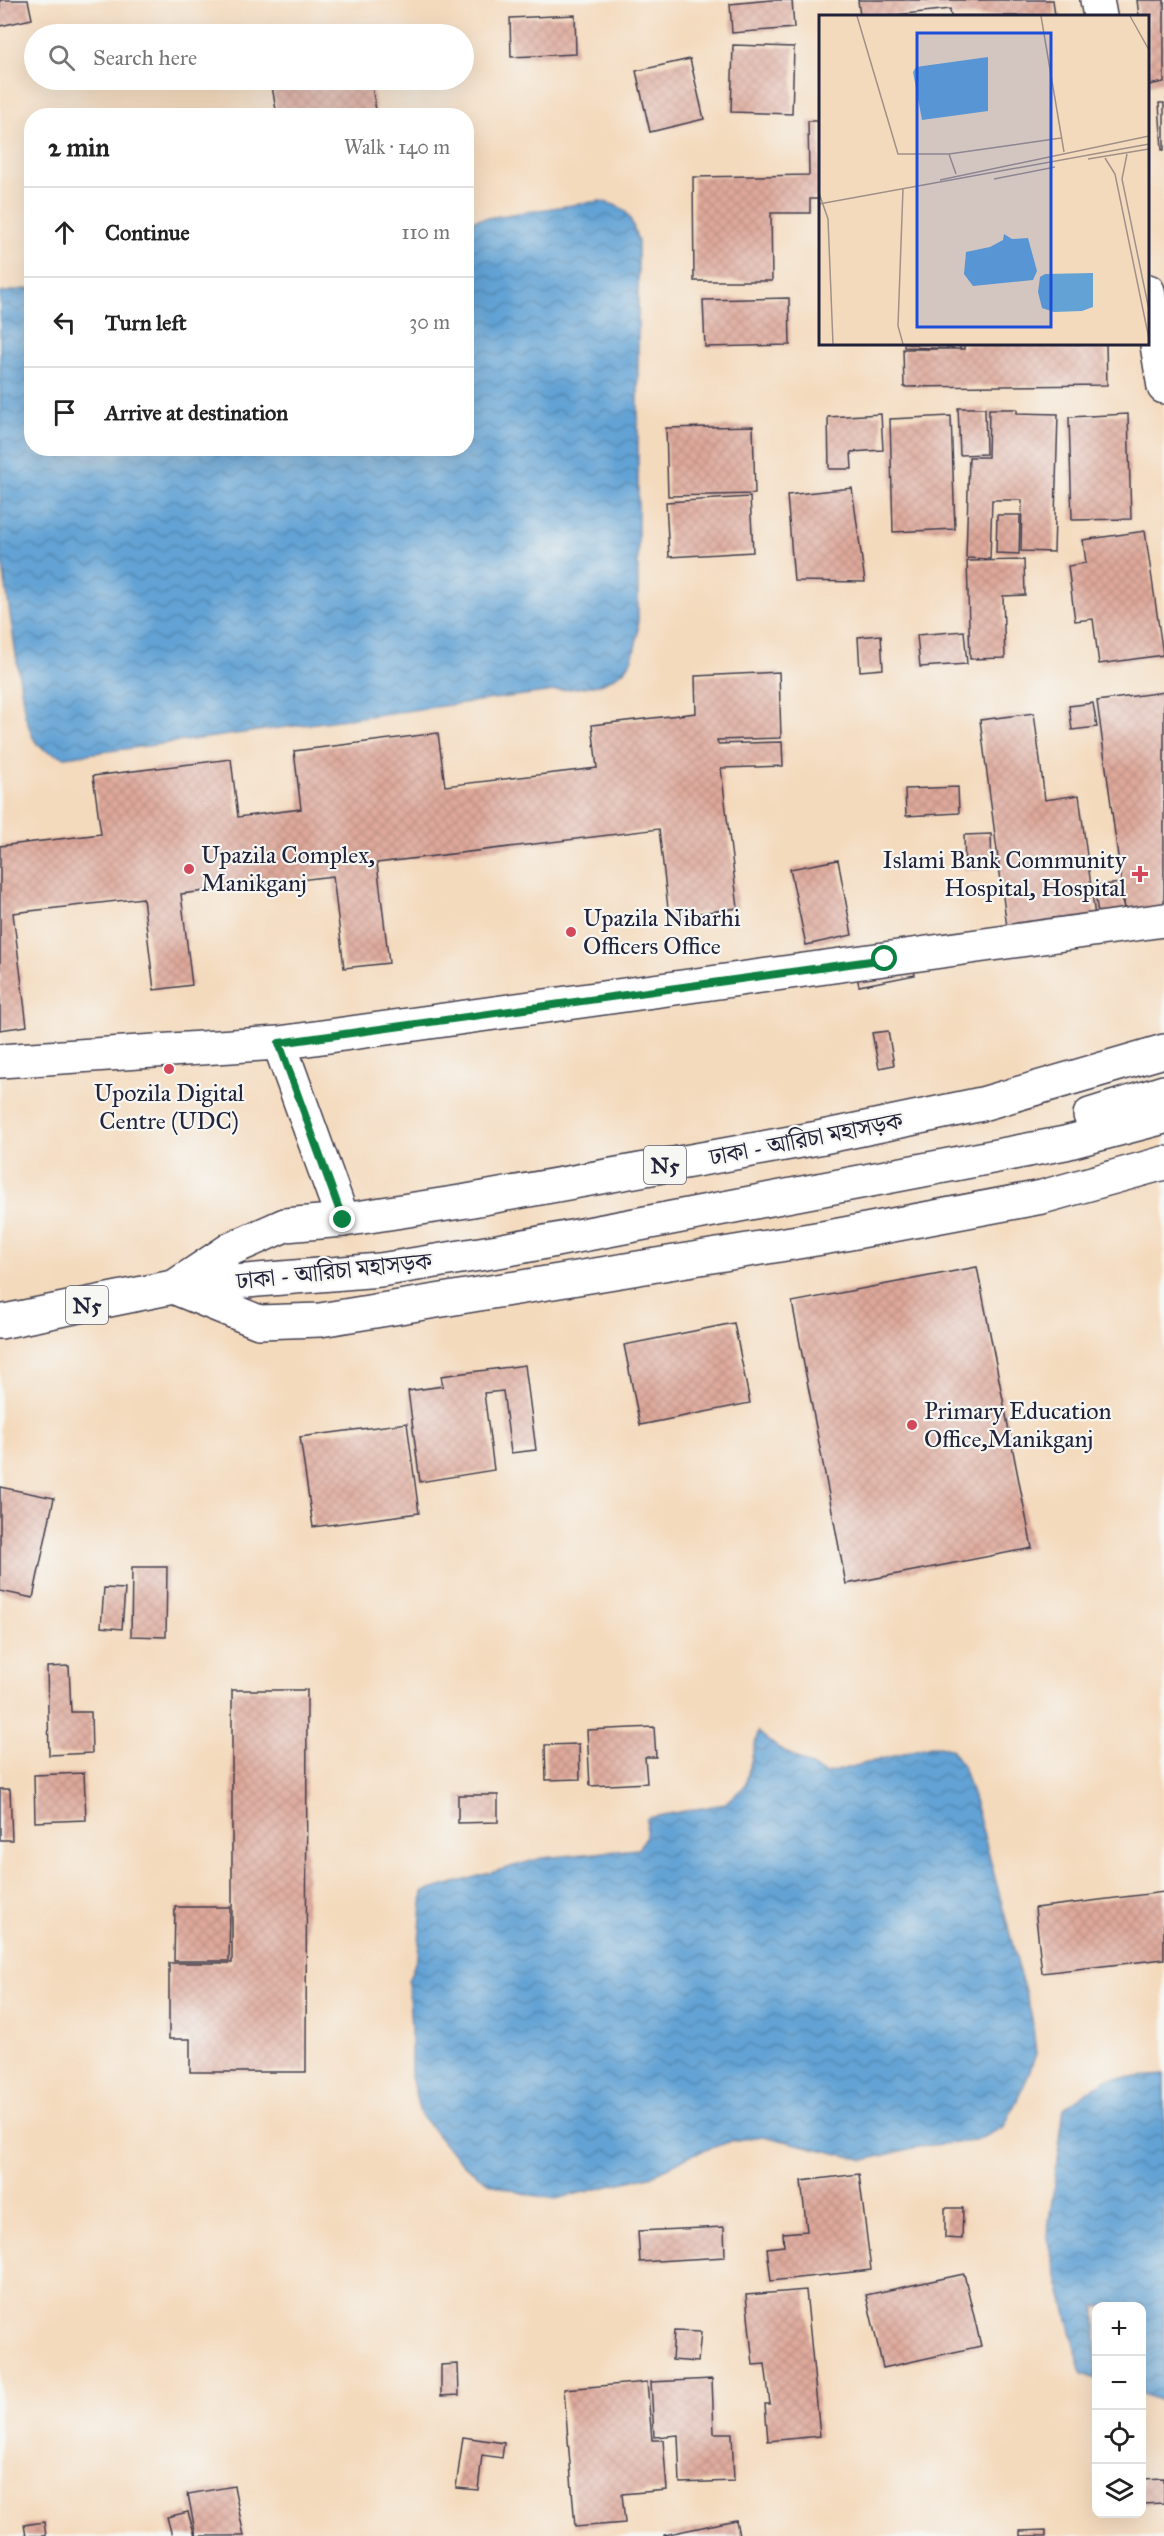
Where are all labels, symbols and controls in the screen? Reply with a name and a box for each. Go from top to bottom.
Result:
inset map [819,15,1149,345]
search box [24,24,474,90]
icon: search [45,41,78,74]
text: Search here [93,44,197,71]
text: 2 min [48,131,109,163]
text: Walk · 140 m [344,135,450,159]
icon: ahead [48,216,81,249]
text: Continue [105,219,190,246]
text: 110 m [402,220,450,244]
icon: left [48,306,81,339]
text: Turn left [105,309,187,336]
text: 30 m [409,310,450,334]
icon: arrive [48,396,81,429]
text: Arrive at destination [105,399,288,426]
place label: Upazila Complex, Manikganj [201,840,375,898]
place label: Islami Bank Community Hospital, Hospital [883,845,1127,903]
marker: Upazila Complex, Manikganj [182,862,196,876]
marker: Islami Bank Community Hospital, Hospital [1131,865,1149,883]
place label: Upazila Nibarhi Officers Office [583,903,741,961]
marker: Upazila Nibarhi Officers Office [564,925,578,939]
route start [871,945,897,971]
marker: Upozila Digital Centre (UDC) [162,1062,176,1076]
place label: Upozila Digital Centre (UDC) [94,1078,245,1136]
street label: ঢাকা - আরিচা মহাসড়ক [706,1105,906,1173]
road number: N5 [644,1146,686,1184]
route end [329,1206,355,1232]
street label: ঢাকা - আরিচা মহাসড়ক [234,1246,434,1296]
road number: N5 [66,1286,108,1324]
place label: Primary Education Office,Manikganj [924,1396,1111,1454]
marker: Primary Education Office,Manikganj [905,1418,919,1432]
map controls [1092,2302,1146,2518]
button: + [1092,2302,1146,2356]
button: − [1092,2356,1146,2410]
button: locate [1092,2410,1146,2464]
button: layers [1092,2464,1146,2518]

